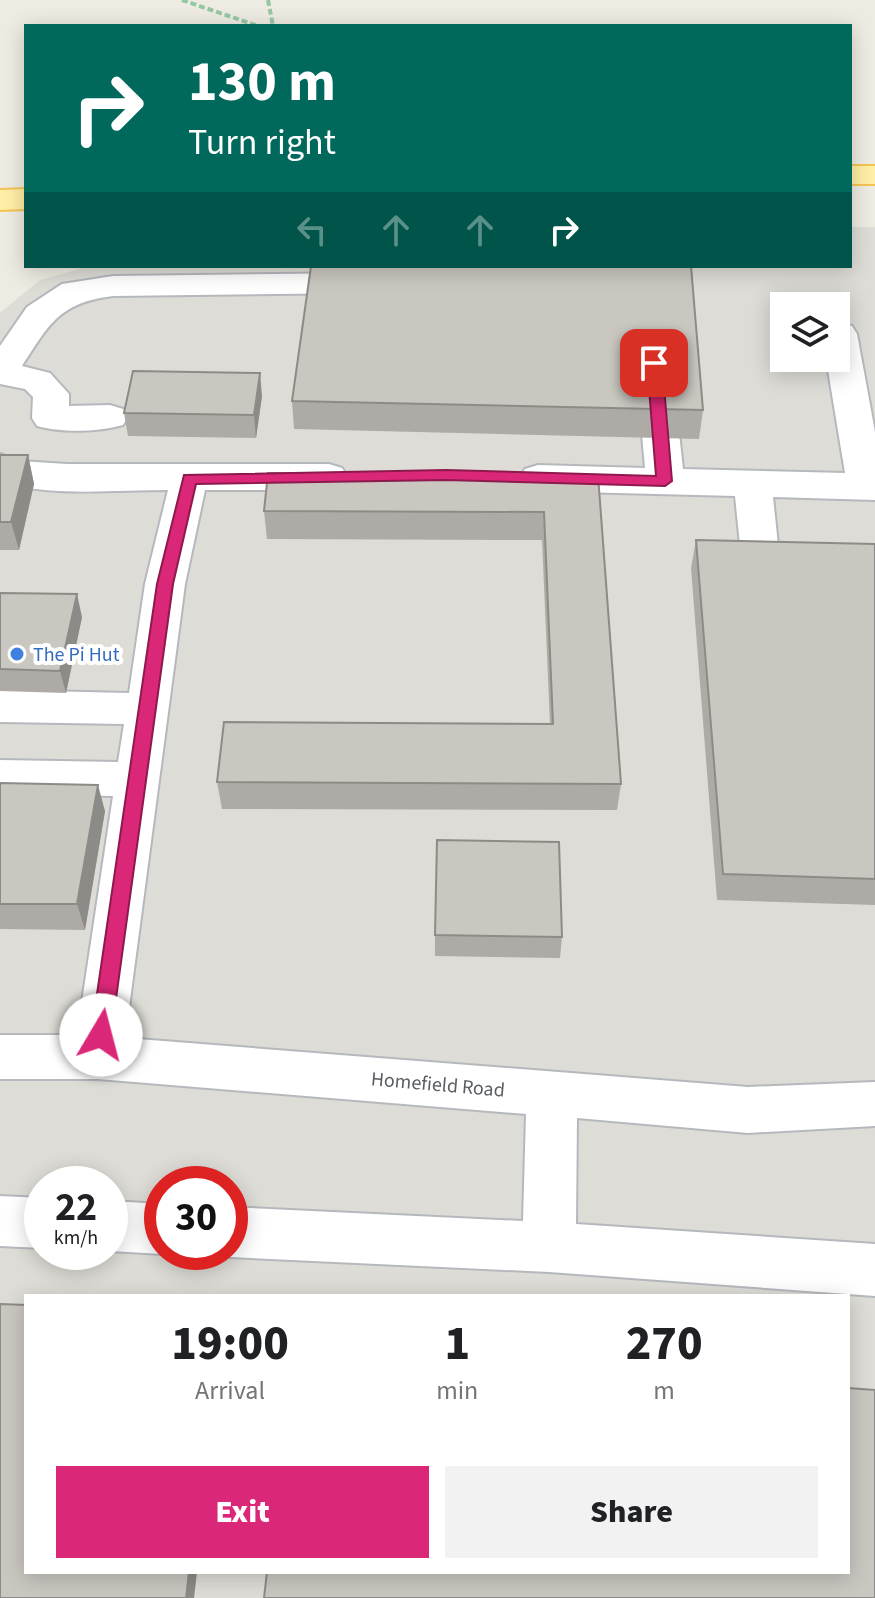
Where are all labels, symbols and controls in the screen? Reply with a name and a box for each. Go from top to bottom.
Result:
text: 130 m [188,43,336,122]
icon: right [56,56,160,160]
text: Turn right [188,117,336,168]
icon: left [290,208,334,252]
icon: ahead [374,208,418,252]
icon: ahead [458,208,502,252]
icon: right [542,208,586,252]
map controls [770,292,850,372]
button: layers [770,292,850,372]
pin [620,329,688,397]
icon: arrive [632,341,676,385]
place label: The Pi Hut [33,641,120,669]
marker: The Pi Hut [8,645,26,663]
position arrow [59,993,143,1077]
street label: Homefield Road [370,1065,506,1105]
speed limit sign: 30 [144,1166,248,1270]
text: 22 [55,1179,97,1236]
text: km/h [54,1224,98,1252]
text: 19:00 [171,1310,289,1378]
text: 1 [444,1310,470,1378]
text: 270 [626,1310,703,1378]
text: Arrival [195,1372,265,1409]
text: min [436,1372,478,1409]
text: m [653,1372,675,1409]
button: Exit [56,1466,429,1558]
button: Share [445,1466,818,1558]

